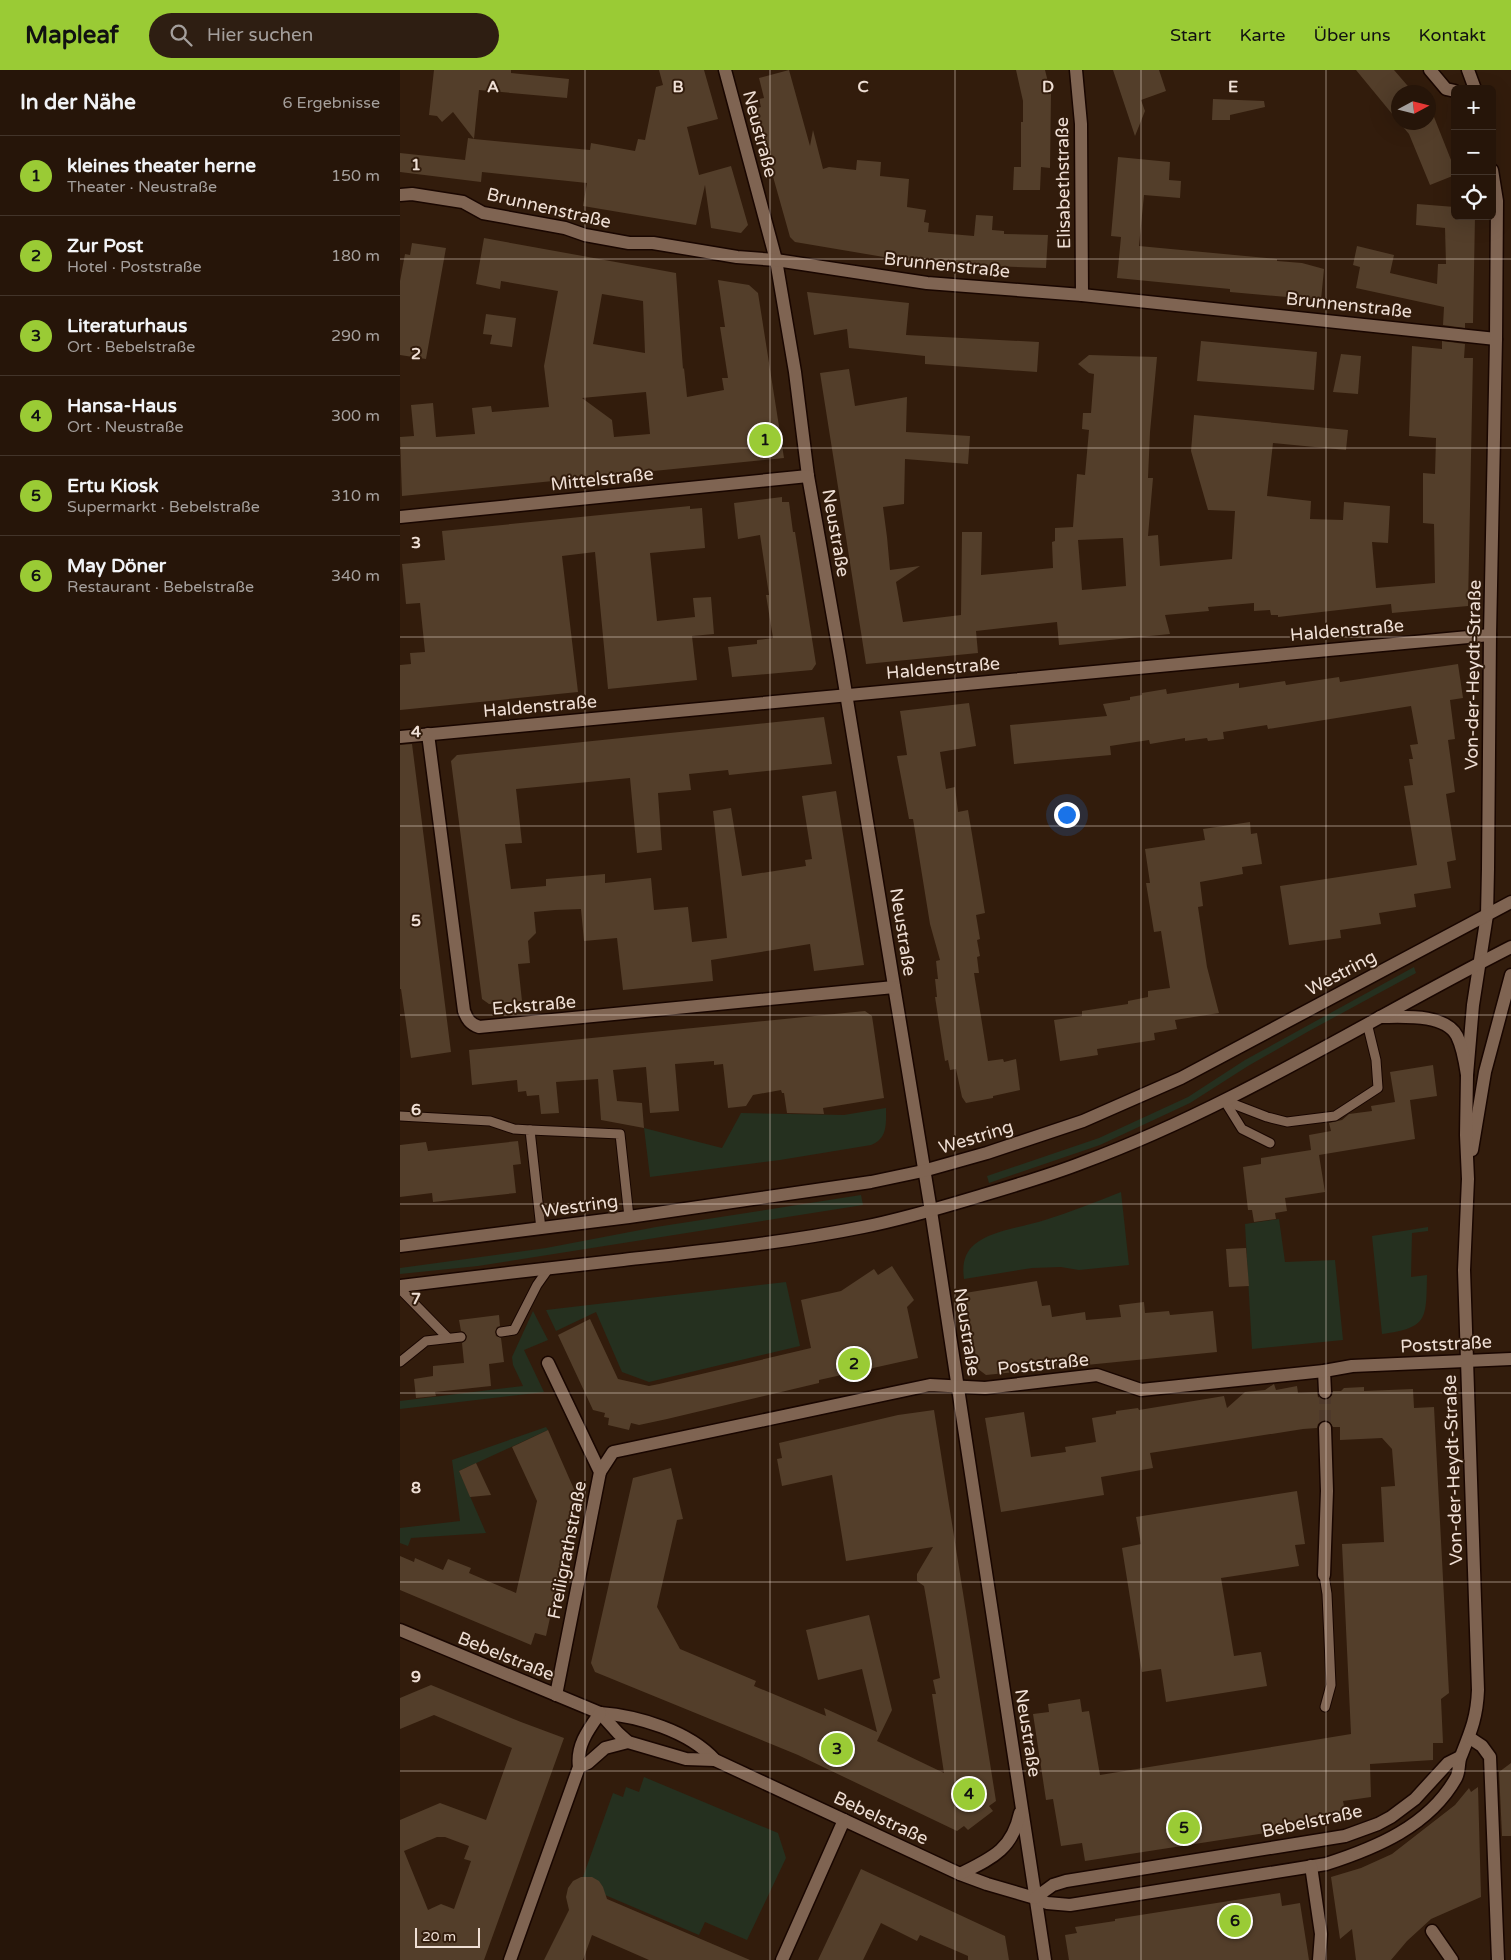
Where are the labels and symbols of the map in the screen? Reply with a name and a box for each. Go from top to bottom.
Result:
text: A [487,77,499,97]
text: B [672,77,684,97]
text: C [857,77,869,97]
text: D [1042,77,1054,97]
text: E [1228,77,1238,97]
north arrow [1391,85,1436,130]
street label: Neustraße [738,88,782,180]
street label: Elisabethstraße [1051,117,1075,249]
text: 1 [411,155,421,175]
street label: Brunnenstraße [485,183,613,233]
street label: Brunnenstraße [883,247,1011,283]
street label: Brunnenstraße [1285,287,1413,323]
text: 2 [411,344,421,364]
pin: 1 [749,421,781,459]
street label: Mittelstraße [549,463,655,495]
street label: Neustraße [817,487,855,579]
text: 3 [411,533,421,553]
street label: Von-der-Heydt-Straße [1460,580,1486,770]
street label: Haldenstraße [1289,614,1405,646]
street label: Haldenstraße [885,652,1001,684]
street label: Haldenstraße [482,690,598,722]
text: 4 [411,722,421,742]
your location [1054,802,1080,828]
street label: Neustraße [885,886,921,978]
text: 5 [411,911,421,931]
street label: Westring [1302,945,1380,1001]
street label: Eckstraße [491,990,577,1020]
text: 6 [411,1100,421,1120]
street label: Westring [936,1115,1016,1159]
street label: Westring [540,1190,620,1222]
street label: Neustraße [949,1286,985,1378]
text: 7 [411,1289,421,1309]
street label: Poststraße [1400,1331,1492,1357]
pin: 2 [838,1345,870,1383]
street label: Poststraße [996,1348,1090,1380]
street label: Von-der-Heydt-Straße [1439,1374,1467,1566]
text: 8 [411,1478,421,1498]
street label: Freiligrathstraße [543,1479,591,1621]
street label: Bebelstraße [455,1627,557,1685]
text: 9 [411,1667,421,1687]
street label: Neustraße [1010,1687,1046,1779]
pin: 3 [821,1730,853,1768]
pin: 4 [953,1775,985,1813]
street label: Bebelstraße [830,1786,932,1850]
street label: Bebelstraße [1260,1800,1364,1842]
pin: 5 [1168,1809,1200,1847]
pin: 6 [1219,1902,1251,1940]
scale bar [415,1925,480,1948]

